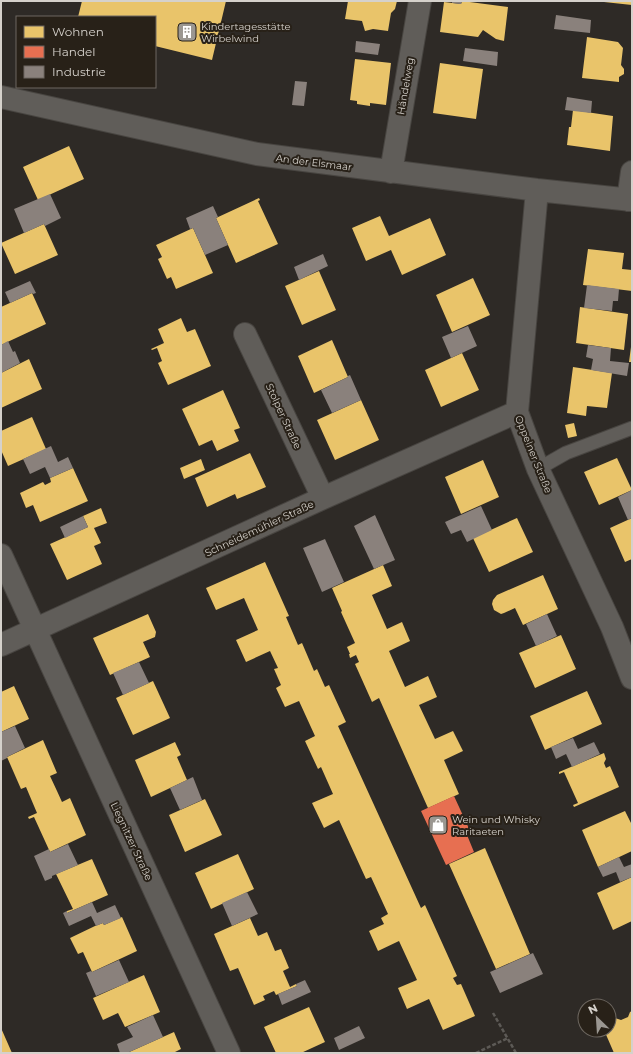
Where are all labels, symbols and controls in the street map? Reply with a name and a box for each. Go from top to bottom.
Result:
legend [16,16,156,88]
place label: Kindertagesstätte Wirbelwind [201,20,291,45]
building icon: Kindertagesstätte Wirbelwind [176,21,198,43]
text: Wohnen [52,24,104,39]
text: Handel [52,44,96,59]
street label: Händelweg [394,56,417,116]
text: Industrie [52,64,106,79]
street label: An der Elsmaar [275,151,353,174]
street label: Stolper Straße [263,381,304,451]
street label: Oppelner Straße [512,413,555,495]
street label: Schneidemühler Straße [203,497,316,559]
street label: Liegnitzer Straße [108,800,155,882]
place label: Wein und Whisky Raritaeten [452,813,541,838]
shop icon: Wein und Whisky Raritaeten [427,814,449,836]
north arrow [577,998,617,1038]
text: N [586,1001,600,1017]

